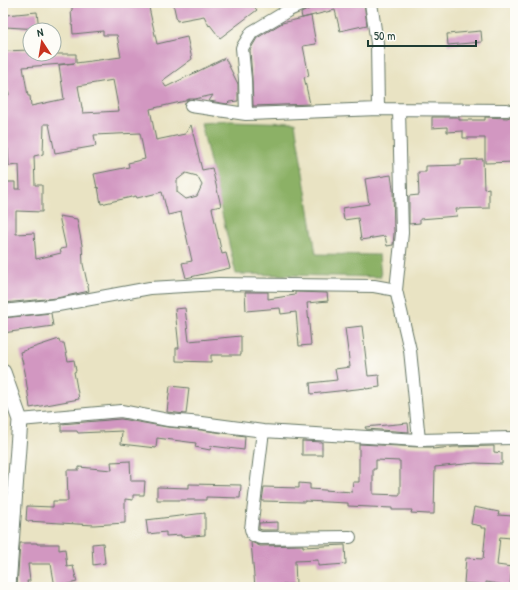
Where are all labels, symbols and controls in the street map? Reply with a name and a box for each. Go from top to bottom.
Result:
north arrow [22,22,62,62]
scale bar [368,22,476,48]
text: N [36,25,44,40]
text: 50 m [374,27,395,44]

